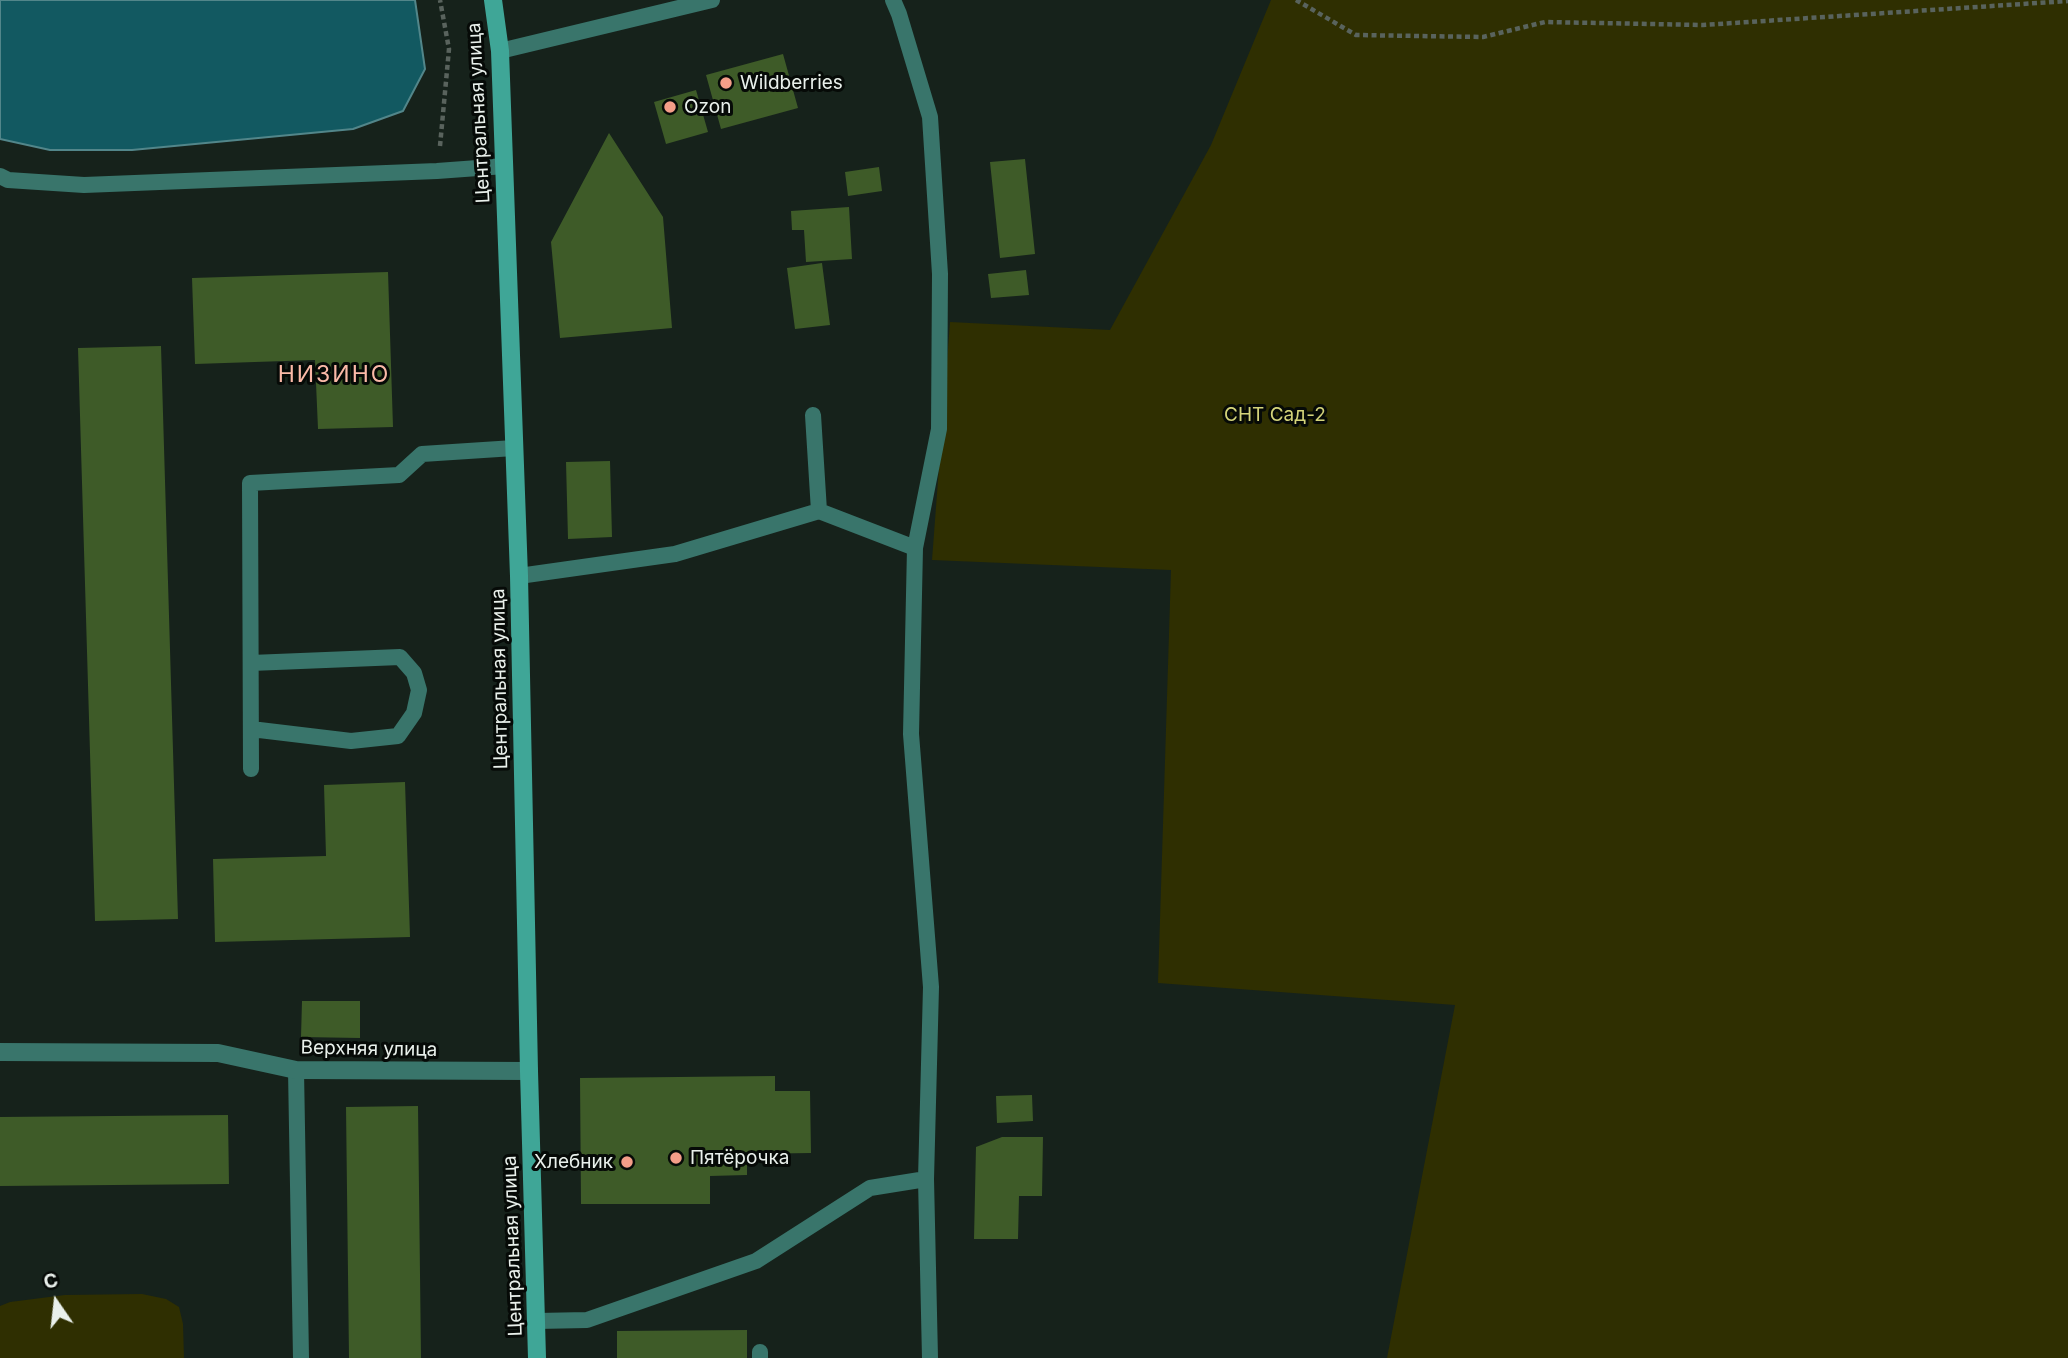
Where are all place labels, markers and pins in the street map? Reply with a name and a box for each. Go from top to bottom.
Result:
place label: Wildberries [740,72,843,94]
marker: Wildberries [718,75,734,91]
place label: Ozon [684,96,731,118]
marker: Ozon [662,99,678,115]
place label: Пятёрочка [690,1147,789,1169]
marker: Пятёрочка [668,1150,684,1166]
place label: Хлебник [534,1151,613,1173]
marker: Хлебник [619,1154,635,1170]

